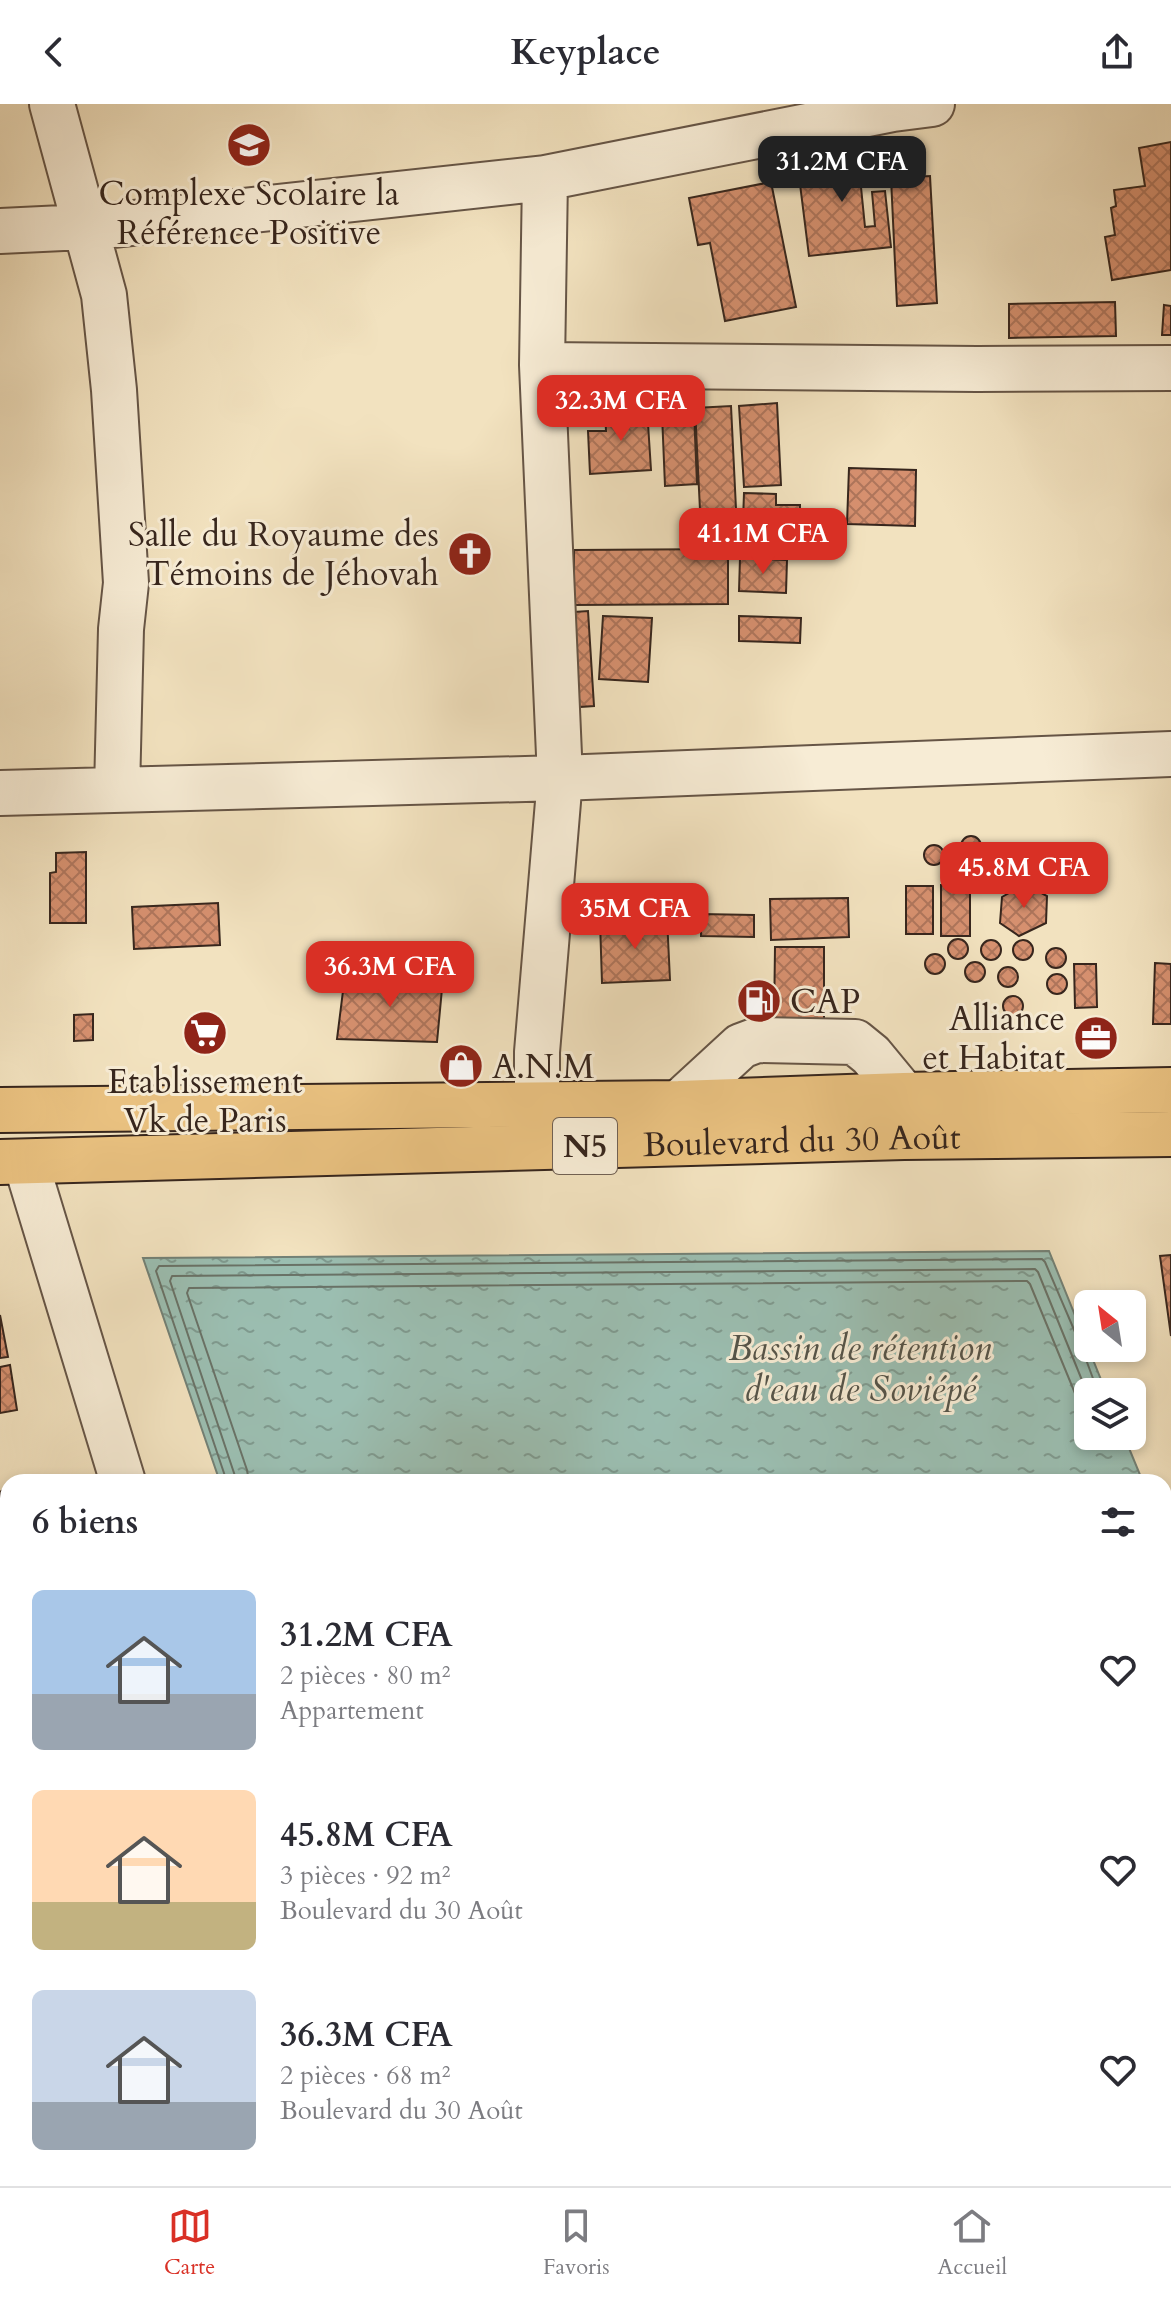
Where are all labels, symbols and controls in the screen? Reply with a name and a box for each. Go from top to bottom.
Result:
text: Keyplace [511,28,660,77]
icon: back [32,30,76,74]
icon: share [1095,30,1139,74]
school or university icon: Complexe Scolaire la Référence Positive [225,121,273,169]
pin: 31.2M CFA [750,136,934,204]
text: 31.2M CFA [776,144,908,179]
place label: Complexe Scolaire la Référence Positive [99,171,400,256]
pin: 32.3M CFA [529,375,713,443]
text: 32.3M CFA [555,383,687,418]
pin: 41.1M CFA [671,508,855,576]
place label: Salle du Royaume des Témoins de Jéhovah [128,512,439,597]
text: 41.1M CFA [697,516,829,551]
church icon: Salle du Royaume des Témoins de Jéhovah [446,530,494,578]
pin: 45.8M CFA [932,842,1116,910]
text: 45.8M CFA [958,850,1090,885]
pin: 35M CFA [561,883,709,951]
text: 35M CFA [579,891,691,926]
pin: 36.3M CFA [298,941,482,1009]
text: 36.3M CFA [324,949,456,984]
fuel station icon: CAP [735,977,783,1025]
place label: CAP [790,979,860,1025]
place label: Alliance et Habitat [923,996,1065,1081]
supermarket icon: Etablissement Vk de Paris [181,1009,229,1057]
office icon: Alliance et Habitat [1072,1014,1120,1062]
shop icon: A.N.M [437,1042,485,1090]
place label: A.N.M [492,1044,594,1090]
place label: Etablissement Vk de Paris [107,1059,303,1144]
street label: Boulevard du 30 Août [642,1114,961,1168]
road number: N5 [553,1118,617,1174]
north arrow [1074,1290,1146,1362]
map controls [1074,1290,1146,1450]
water label: Bassin de rétention d'eau de Soviépé [729,1324,992,1414]
button: layers [1074,1378,1146,1450]
text: 6 biens [32,1499,138,1545]
icon: filters [1096,1500,1140,1544]
text: 31.2M CFA [280,1612,453,1658]
icon: home [96,1622,192,1718]
icon: heart [1096,1648,1140,1692]
text: 2 pièces · 80 m² [280,1658,451,1693]
text: Appartement [280,1693,424,1728]
text: 45.8M CFA [280,1812,453,1858]
icon: home [96,1822,192,1918]
icon: heart [1096,1848,1140,1892]
text: 3 pièces · 92 m² [280,1858,451,1893]
text: Boulevard du 30 Août [280,1893,523,1928]
text: 36.3M CFA [280,2012,453,2058]
icon: home [96,2022,192,2118]
icon: heart [1096,2048,1140,2092]
text: 2 pièces · 68 m² [280,2058,451,2093]
text: Boulevard du 30 Août [280,2093,523,2128]
tab: Carte [164,2204,215,2282]
tab: Favoris [543,2204,610,2282]
tab: Accueil [938,2204,1007,2282]

